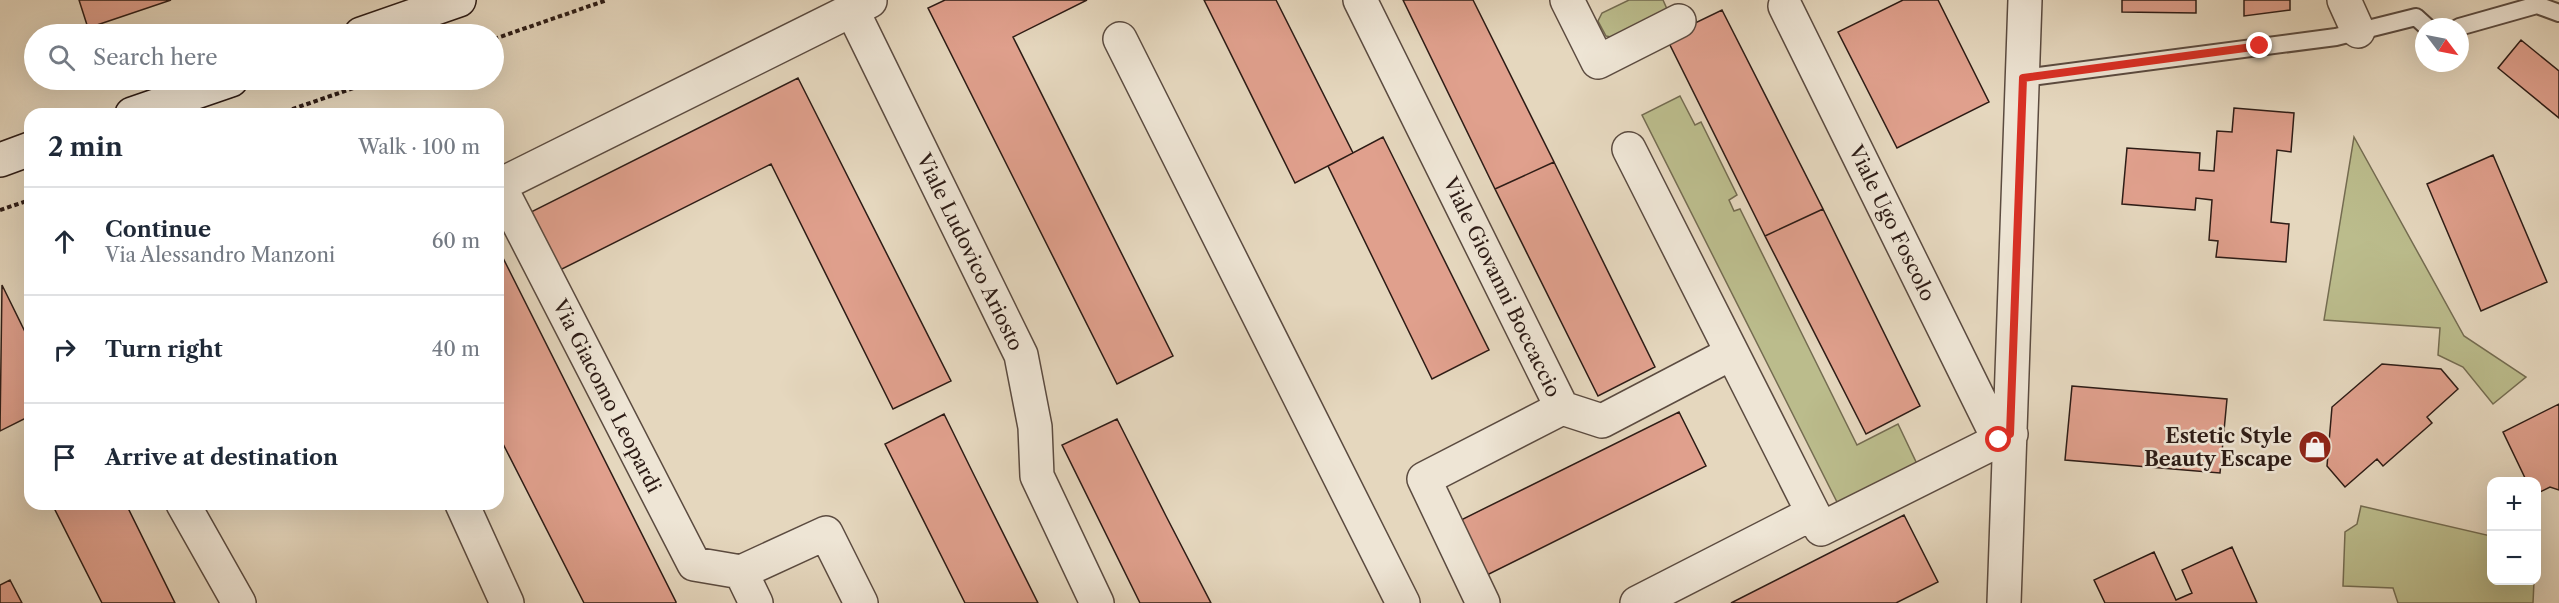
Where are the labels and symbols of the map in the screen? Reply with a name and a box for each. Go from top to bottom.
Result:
north arrow [2415,18,2469,72]
route end [2246,32,2272,58]
street label: Viale Ugo Foscolo [1843,140,1940,305]
street label: Viale Ludovico Ariosto [911,149,1028,355]
street label: Viale Giovanni Boccaccio [1438,172,1566,401]
street label: Via Giacomo Leopardi [547,294,666,497]
place label: Estetic Style Beauty Escape [2144,424,2292,471]
route start [1985,426,2011,452]
shop icon: Estetic Style Beauty Escape [2297,429,2333,465]

